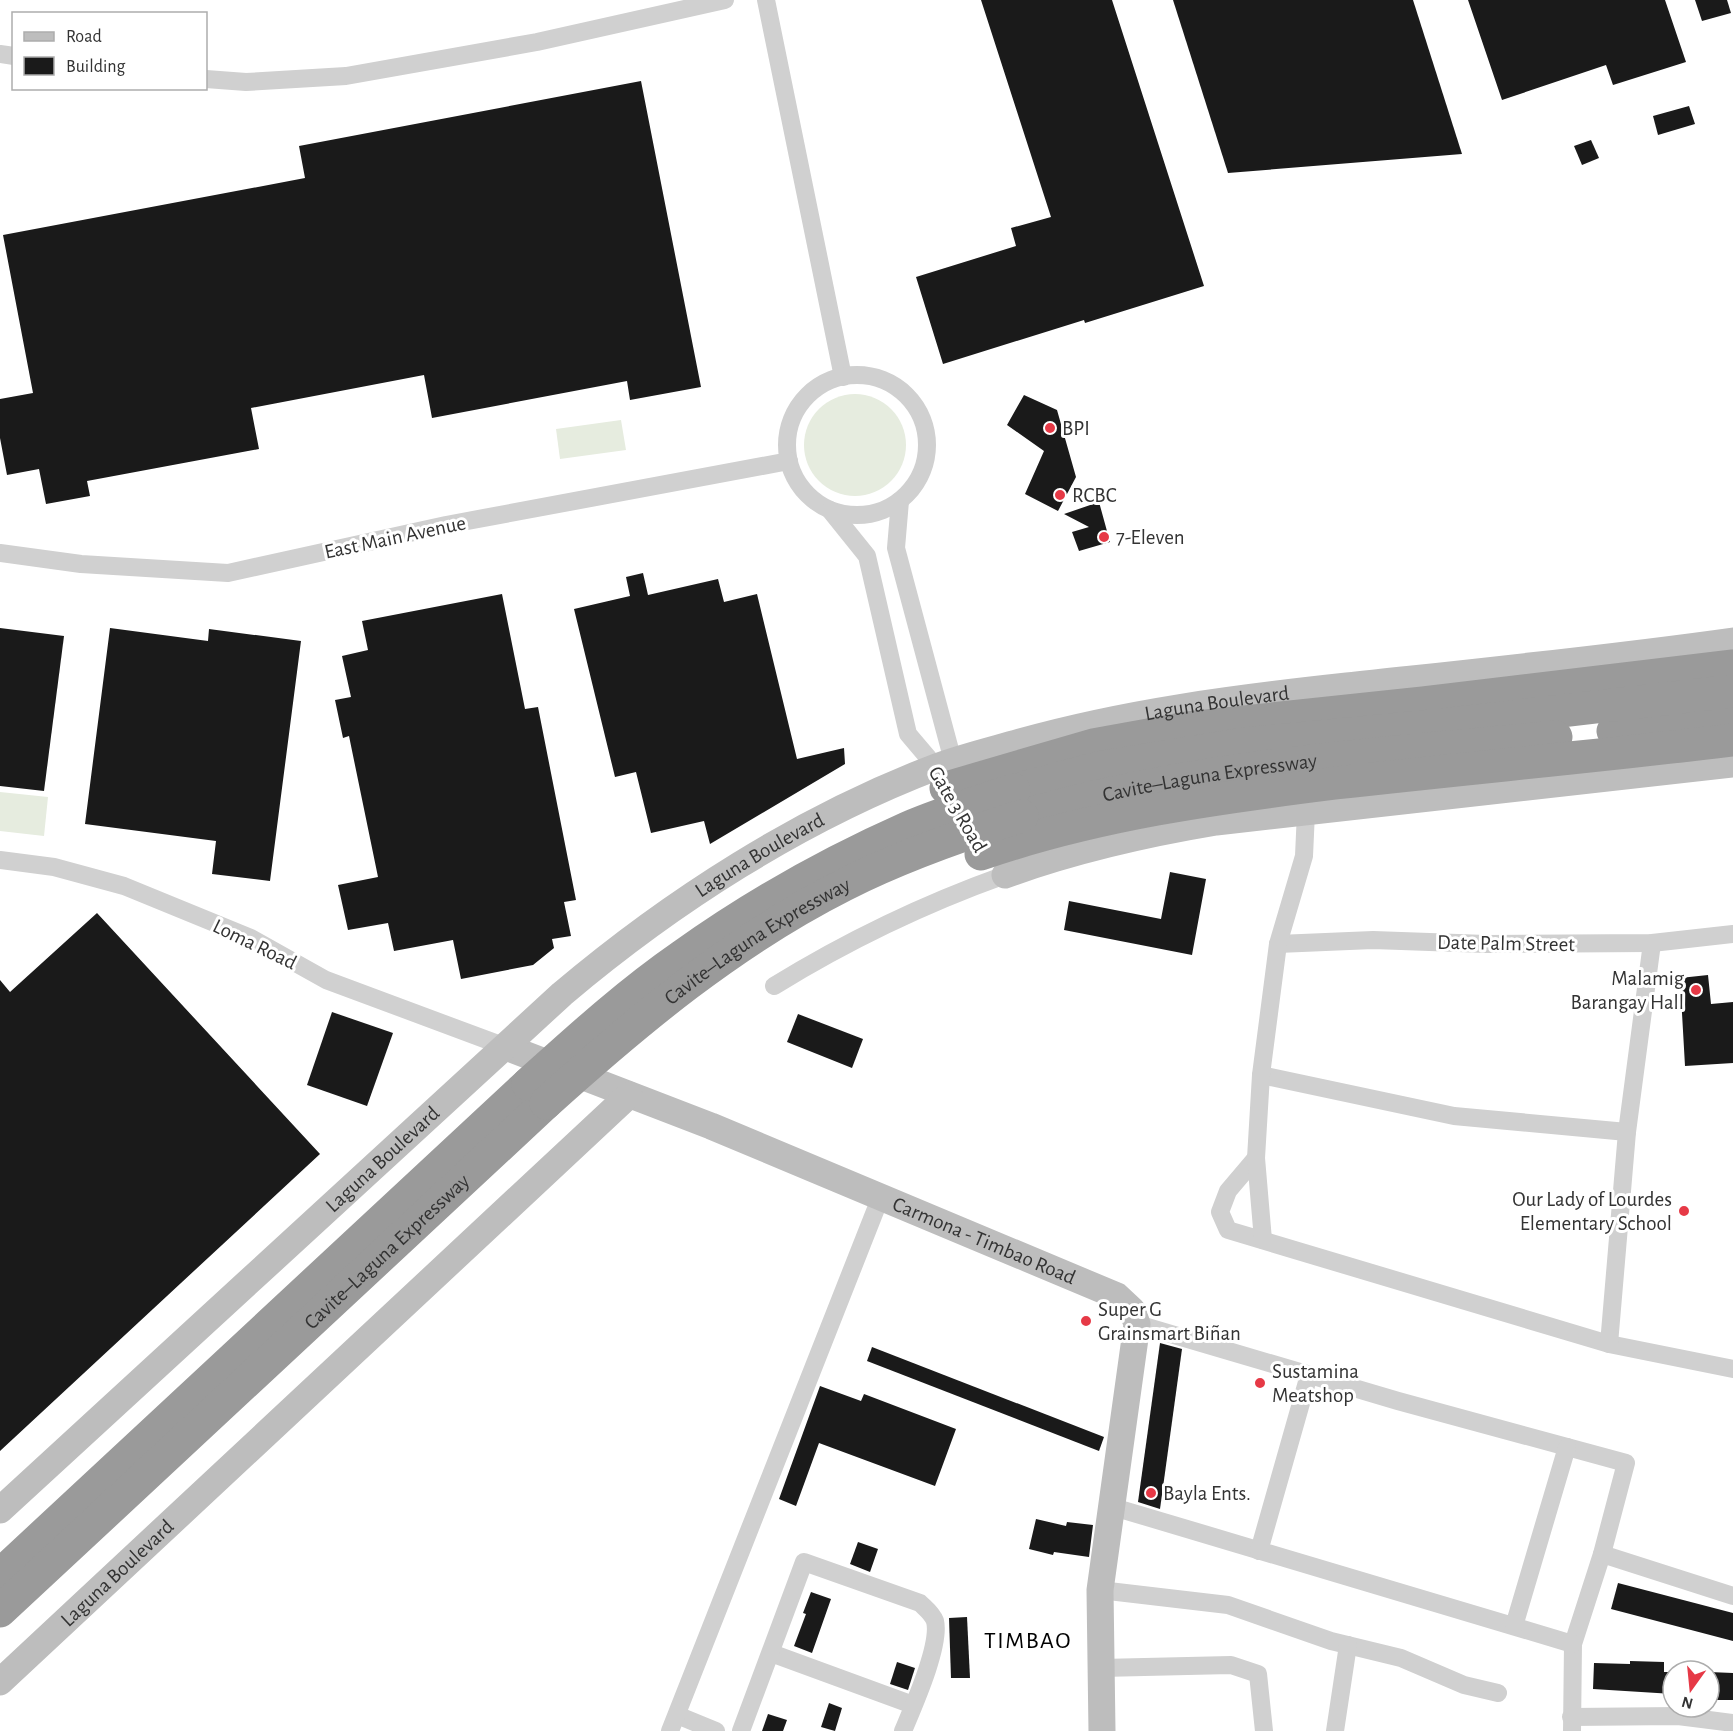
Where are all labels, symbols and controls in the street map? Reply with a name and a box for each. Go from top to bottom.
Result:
legend [12,12,207,90]
text: Road [66,28,102,46]
text: Building [66,58,126,76]
place label: BPI [1062,418,1090,439]
marker: BPI [1043,421,1057,435]
place label: RCBC [1072,485,1117,506]
marker: RCBC [1053,488,1067,502]
street label: East Main Avenue [322,512,468,563]
place label: 7-Eleven [1116,527,1185,548]
marker: 7-Eleven [1097,530,1111,544]
street label: Laguna Boulevard [1143,683,1290,724]
street label: Cavite–Laguna Expressway [1101,750,1318,806]
street label: Gate 3 Road [925,763,991,856]
street label: Laguna Boulevard [691,809,828,901]
street label: Cavite–Laguna Expressway [660,874,854,1009]
street label: Loma Road [210,915,300,974]
street label: Date Palm Street [1437,932,1575,955]
place label: Malamig Barangay Hall [1570,968,1685,1013]
marker: Malamig Barangay Hall [1689,983,1703,997]
street label: Laguna Boulevard [322,1102,444,1216]
street label: Cavite–Laguna Expressway [300,1170,474,1333]
place label: Our Lady of Lourdes Elementary School [1512,1189,1672,1234]
street label: Carmona - Timbao Road [890,1193,1079,1289]
marker: Our Lady of Lourdes Elementary School [1677,1204,1691,1218]
place label: Super G Grainsmart Biñan [1098,1299,1241,1344]
marker: Super G Grainsmart Biñan [1079,1314,1093,1328]
place label: Sustamina Meatshop [1272,1361,1359,1406]
marker: Sustamina Meatshop [1253,1376,1267,1390]
place label: Bayla Ents. [1163,1483,1251,1504]
marker: Bayla Ents. [1144,1486,1158,1500]
street label: Laguna Boulevard [57,1516,178,1631]
district label: TIMBAO [984,1629,1072,1653]
north arrow [1661,1659,1721,1719]
text: N [1680,1693,1695,1712]

